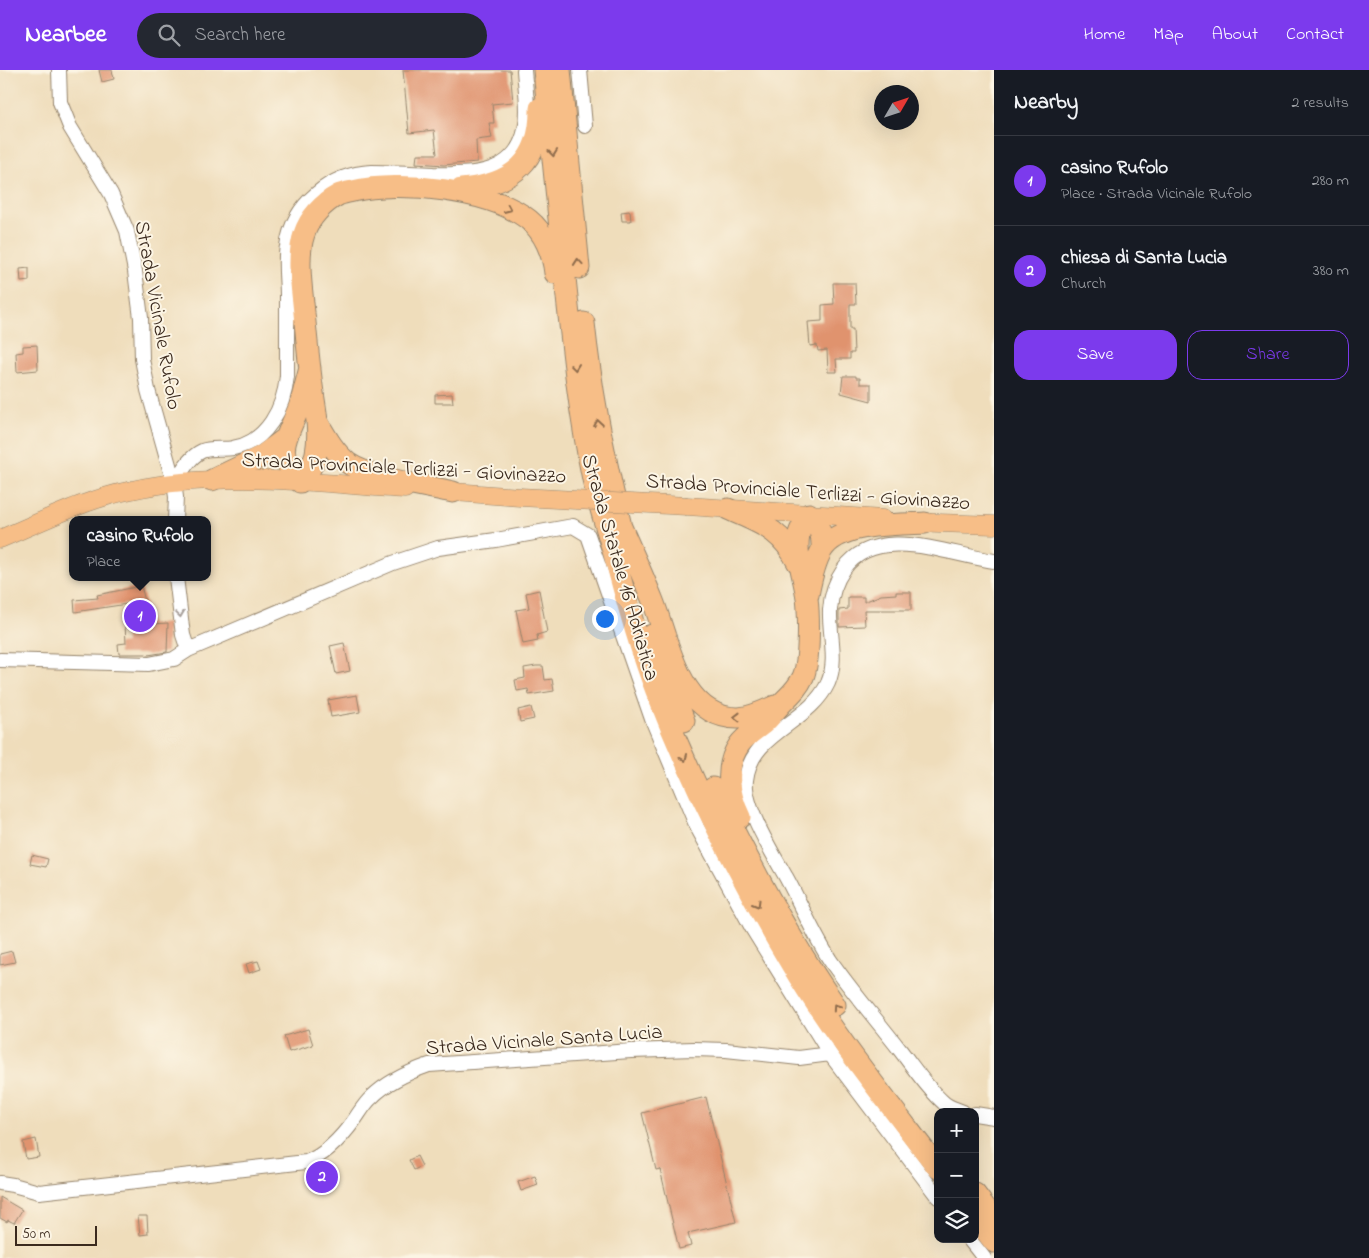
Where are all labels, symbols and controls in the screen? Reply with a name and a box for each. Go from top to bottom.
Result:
search box [137,13,487,58]
text: Nearbee [25,18,107,53]
icon: search [155,21,183,49]
text: Search here [195,22,286,49]
text: Home [1084,22,1125,48]
text: Map [1153,22,1184,48]
text: About [1212,22,1258,48]
text: Contact [1286,22,1344,48]
north arrow [874,85,919,130]
text: Nearby [1014,88,1078,118]
text: 2 results [1291,91,1349,115]
one-way arrow [547,150,558,158]
text: casino Rufolo [1061,155,1168,182]
text: 1 [1027,169,1033,193]
text: 280 m [1312,169,1349,193]
text: Place · Strada Vicinale Rufolo [1061,182,1252,206]
one-way arrow [503,202,512,213]
street label: Strada Vicinale Rufolo [126,219,188,412]
text: chiesa di Santa Lucia [1061,245,1227,272]
one-way arrow [573,257,584,265]
text: 2 [1026,259,1034,283]
text: 380 m [1313,259,1349,283]
text: Church [1061,272,1106,296]
button: Save [1014,330,1177,380]
button: Share [1187,330,1349,380]
one-way arrow [569,364,580,372]
one-way arrow [594,418,604,427]
street label: Strada Provinciale Terlizzi - Giovinazzo [241,446,567,492]
street label: Strada Statale 16 Adriatica [572,451,666,684]
street label: Strada Provinciale Terlizzi - Giovinazzo [645,467,971,519]
popup [69,516,211,581]
text: casino Rufolo [86,523,194,550]
text: Place [86,550,120,574]
pin: 1 [124,597,156,635]
your location [592,606,618,632]
one-way arrow [174,610,185,618]
one-way arrow [732,712,740,722]
one-way arrow [678,753,689,762]
one-way arrow [750,898,760,907]
one-way arrow [833,1003,842,1012]
street label: Strada Vicinale Santa Lucia [425,1018,664,1064]
map controls [934,1108,979,1243]
button: + [934,1108,979,1153]
button: − [934,1153,979,1198]
pin: 2 [306,1158,338,1196]
button: layers [934,1198,979,1243]
scale bar [15,1223,98,1246]
text: 50 m [22,1224,50,1245]

